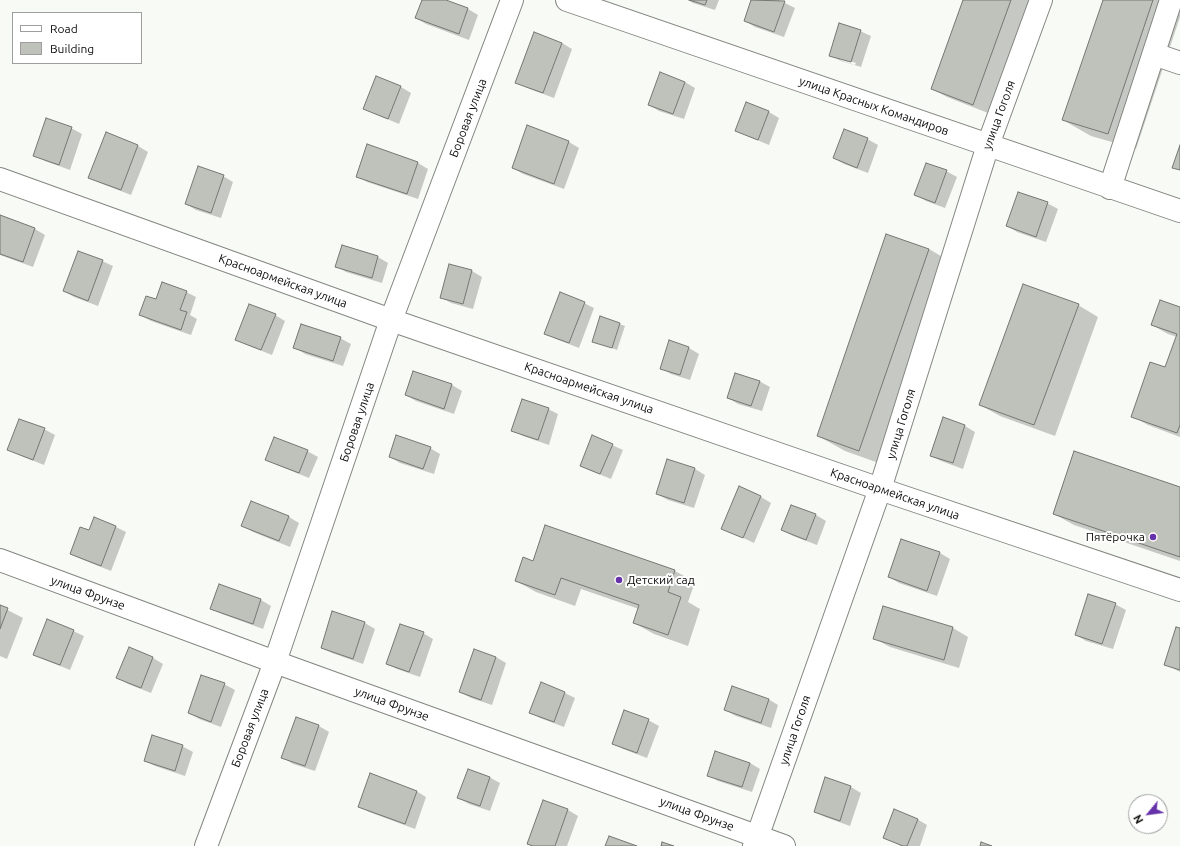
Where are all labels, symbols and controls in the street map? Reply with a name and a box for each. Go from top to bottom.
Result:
legend [12,12,142,64]
text: Road [50,22,78,35]
text: Building [50,42,94,55]
street label: улица Красных Командиров [797,74,951,138]
street label: Боровая улица [446,77,490,159]
street label: улица Гоголя [980,78,1018,152]
street label: Красноармейская улица [217,251,349,311]
street label: Красноармейская улица [522,359,656,417]
street label: Боровая улица [337,380,377,464]
street label: улица Гоголя [883,387,919,461]
street label: Красноармейская улица [828,465,962,523]
place label: Пятёрочка [1086,530,1145,544]
marker: Пятёрочка [1148,532,1158,542]
street label: улица Фрунзе [49,573,127,613]
place label: Детский сад [627,573,695,587]
marker: Детский сад [614,575,624,585]
street label: улица Фрунзе [353,684,431,724]
street label: Боровая улица [228,687,272,769]
street label: улица Гоголя [776,693,814,767]
street label: улица Фрунзе [658,794,736,834]
north arrow [1128,794,1168,834]
text: N [1131,813,1146,826]

